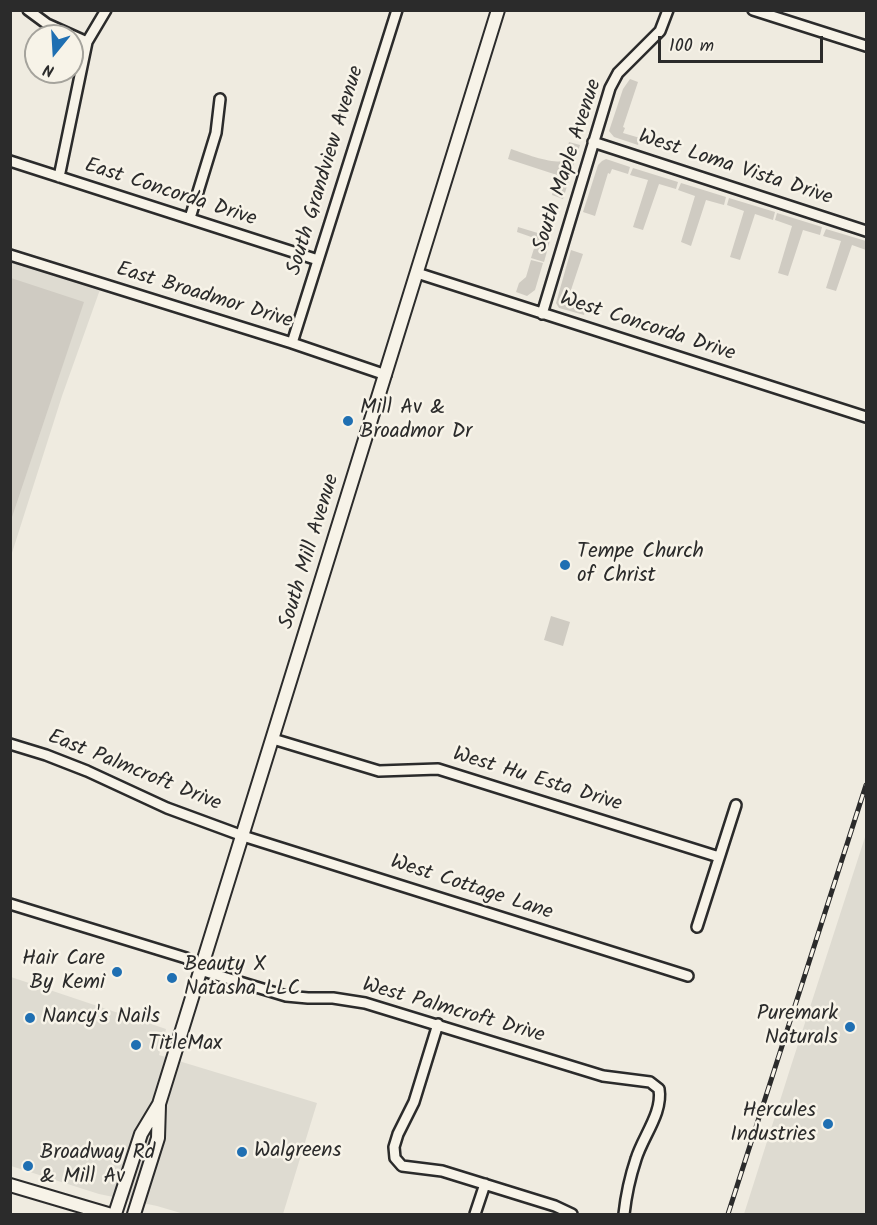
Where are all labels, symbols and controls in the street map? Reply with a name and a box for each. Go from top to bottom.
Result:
north arrow [24,24,84,84]
scale bar [661,24,826,62]
text: 100 m [669,32,714,61]
text: N [40,56,58,83]
street label: South Grandview Avenue [283,63,371,279]
street label: South Maple Avenue [529,77,609,255]
street label: West Loma Vista Drive [635,126,835,212]
street label: East Concorda Drive [81,154,259,234]
street label: East Broadmor Drive [113,258,295,336]
street label: West Concorda Drive [556,288,738,368]
place label: Mill Av & Broadmor Dr [360,396,472,446]
marker: Mill Av & Broadmor Dr [341,414,355,428]
street label: South Mill Avenue [275,471,347,633]
place label: Tempe Church of Christ [577,540,704,590]
marker: Tempe Church of Christ [558,558,572,572]
street label: East Palmcroft Drive [44,726,224,818]
street label: West Hu Esta Drive [449,743,625,819]
street label: West Cottage Lane [387,851,555,927]
place label: Hair Care By Kemi [22,947,105,997]
place label: Beauty X Natasha LLC [184,953,300,1003]
marker: Hair Care By Kemi [110,965,124,979]
marker: Beauty X Natasha LLC [165,971,179,985]
street label: West Palmcroft Drive [359,974,547,1050]
place label: Puremark Naturals [757,1002,838,1052]
place label: Nancy's Nails [42,1005,160,1031]
marker: Nancy's Nails [23,1011,37,1025]
marker: Puremark Naturals [843,1020,857,1034]
place label: TitleMax [148,1032,222,1058]
marker: TitleMax [129,1038,143,1052]
place label: Hercules Industries [730,1099,816,1149]
marker: Hercules Industries [821,1117,835,1131]
place label: Walgreens [254,1139,341,1165]
place label: Broadway Rd & Mill Av [40,1141,155,1191]
marker: Walgreens [235,1145,249,1159]
marker: Broadway Rd & Mill Av [21,1159,35,1173]

